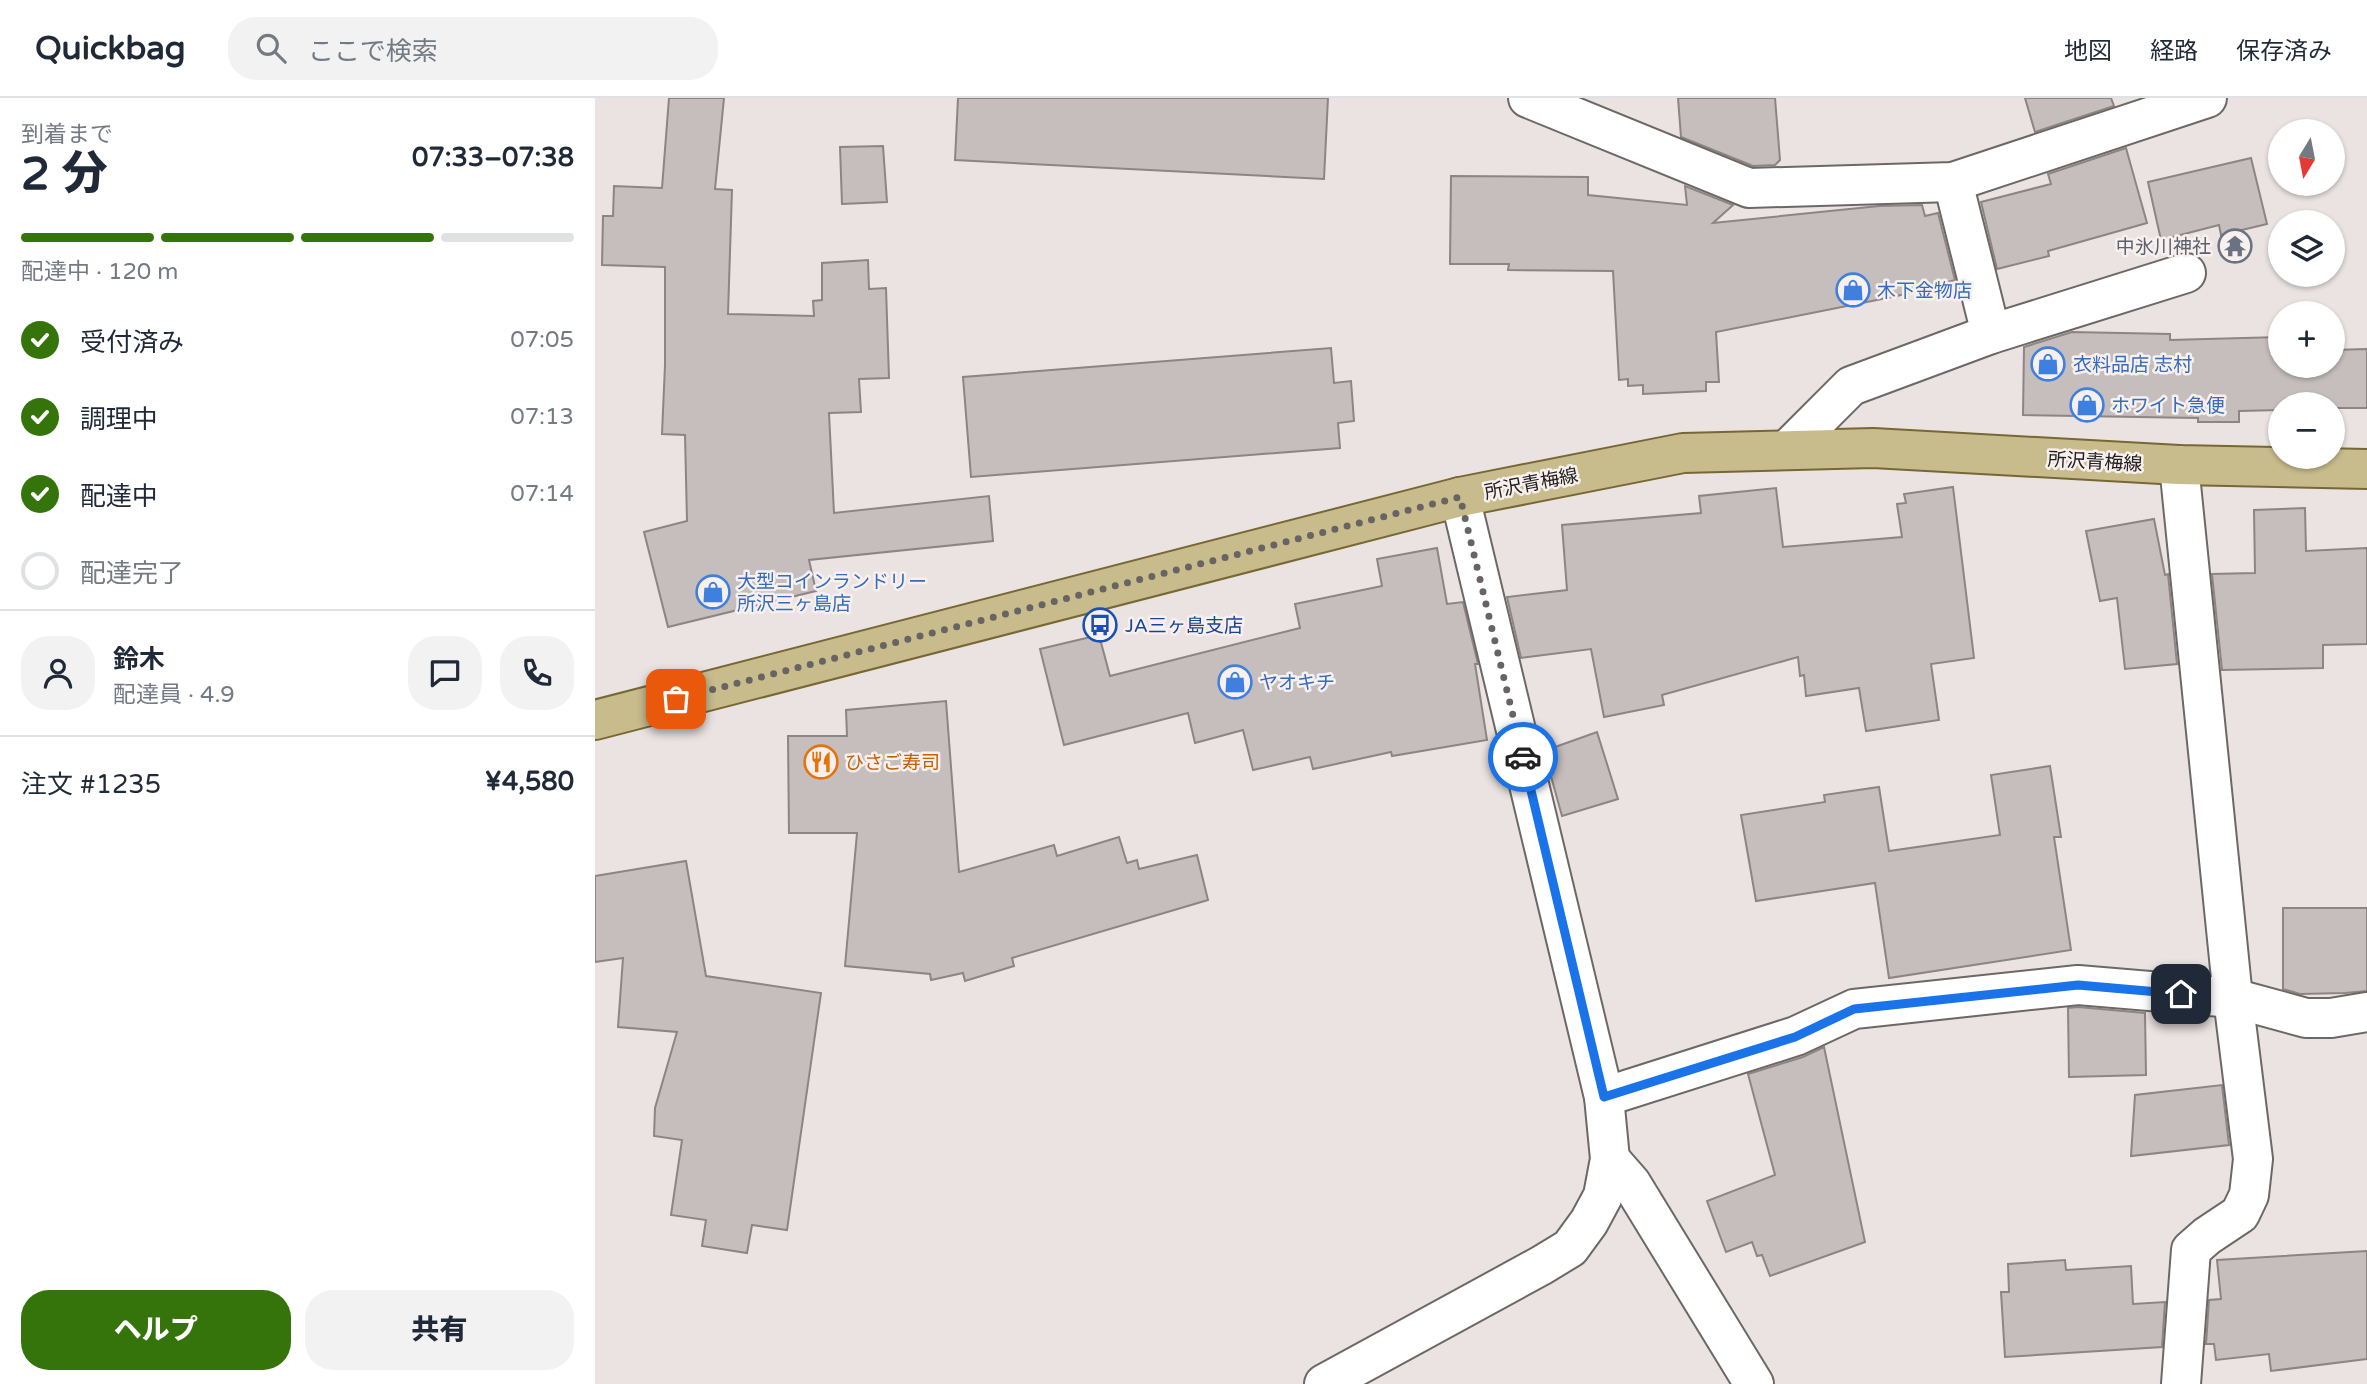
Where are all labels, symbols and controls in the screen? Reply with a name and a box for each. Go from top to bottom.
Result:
search box [228,17,718,80]
text: Quickbag [35,29,186,68]
icon: search [252,29,290,67]
text: ここで検索 [308,36,438,67]
text: 地図 [2064,37,2112,66]
text: 経路 [2150,37,2198,66]
text: 保存済み [2236,37,2332,66]
north arrow [2268,119,2345,196]
map controls [2268,119,2345,469]
text: 到着まで [21,121,113,149]
text: 07:33–07:38 [412,142,574,173]
text: 2 分 [21,147,108,202]
button: layers [2268,210,2345,287]
temple icon: 中氷川神社 [2216,227,2254,265]
place label: 中氷川神社 [2116,236,2211,258]
text: 配達中 · 120 m [21,258,178,286]
shop icon: 木下金物店 [1834,271,1872,309]
place label: 木下金物店 [1877,280,1972,302]
button: + [2268,301,2345,378]
icon: check [21,321,59,359]
text: 07:05 [510,326,574,354]
text: 受付済み [80,327,184,358]
shop icon: 衣料品店 志村 [2029,345,2067,383]
place label: 衣料品店 志村 [2073,354,2192,376]
shop icon: ホワイト急便 [2068,386,2106,424]
button: − [2268,392,2345,469]
place label: ホワイト急便 [2111,395,2225,417]
icon: check [21,398,59,436]
text: 07:13 [510,403,574,431]
text: 調理中 [80,404,158,435]
street label: 所沢青梅線 [2047,449,2143,475]
street label: 所沢青梅線 [1482,464,1580,504]
icon: check [21,475,59,513]
text: 07:14 [510,480,574,508]
text: 配達中 [80,481,158,512]
text: 配達完了 [80,558,184,589]
place label: 大型コインランドリー 所沢三ヶ島店 [737,571,927,615]
shop icon: 大型コインランドリー 所沢三ヶ島店 [694,573,732,611]
bus stop icon: JA三ヶ島支店 [1081,606,1119,644]
place label: JA三ヶ島支店 [1125,615,1243,637]
button: person [21,636,95,710]
button: chat [408,636,482,710]
button: phone [500,636,574,710]
text: 鈴木 [113,644,165,675]
shop icon: ヤオキチ [1216,663,1254,701]
pin [646,669,706,729]
place label: ヤオキチ [1259,672,1335,694]
icon: bag [657,680,695,718]
text: 配達員 · 4.9 [113,681,235,709]
courier [1488,722,1558,792]
icon: car [1504,738,1542,776]
restaurant icon: ひさご寿司 [802,743,840,781]
place label: ひさご寿司 [845,752,940,774]
text: ¥4,580 [485,766,574,797]
text: 注文 #1235 [21,769,161,800]
pin [2151,964,2211,1024]
icon: home [2162,975,2200,1013]
button: ヘルプ [21,1290,291,1370]
button: 共有 [305,1290,574,1370]

